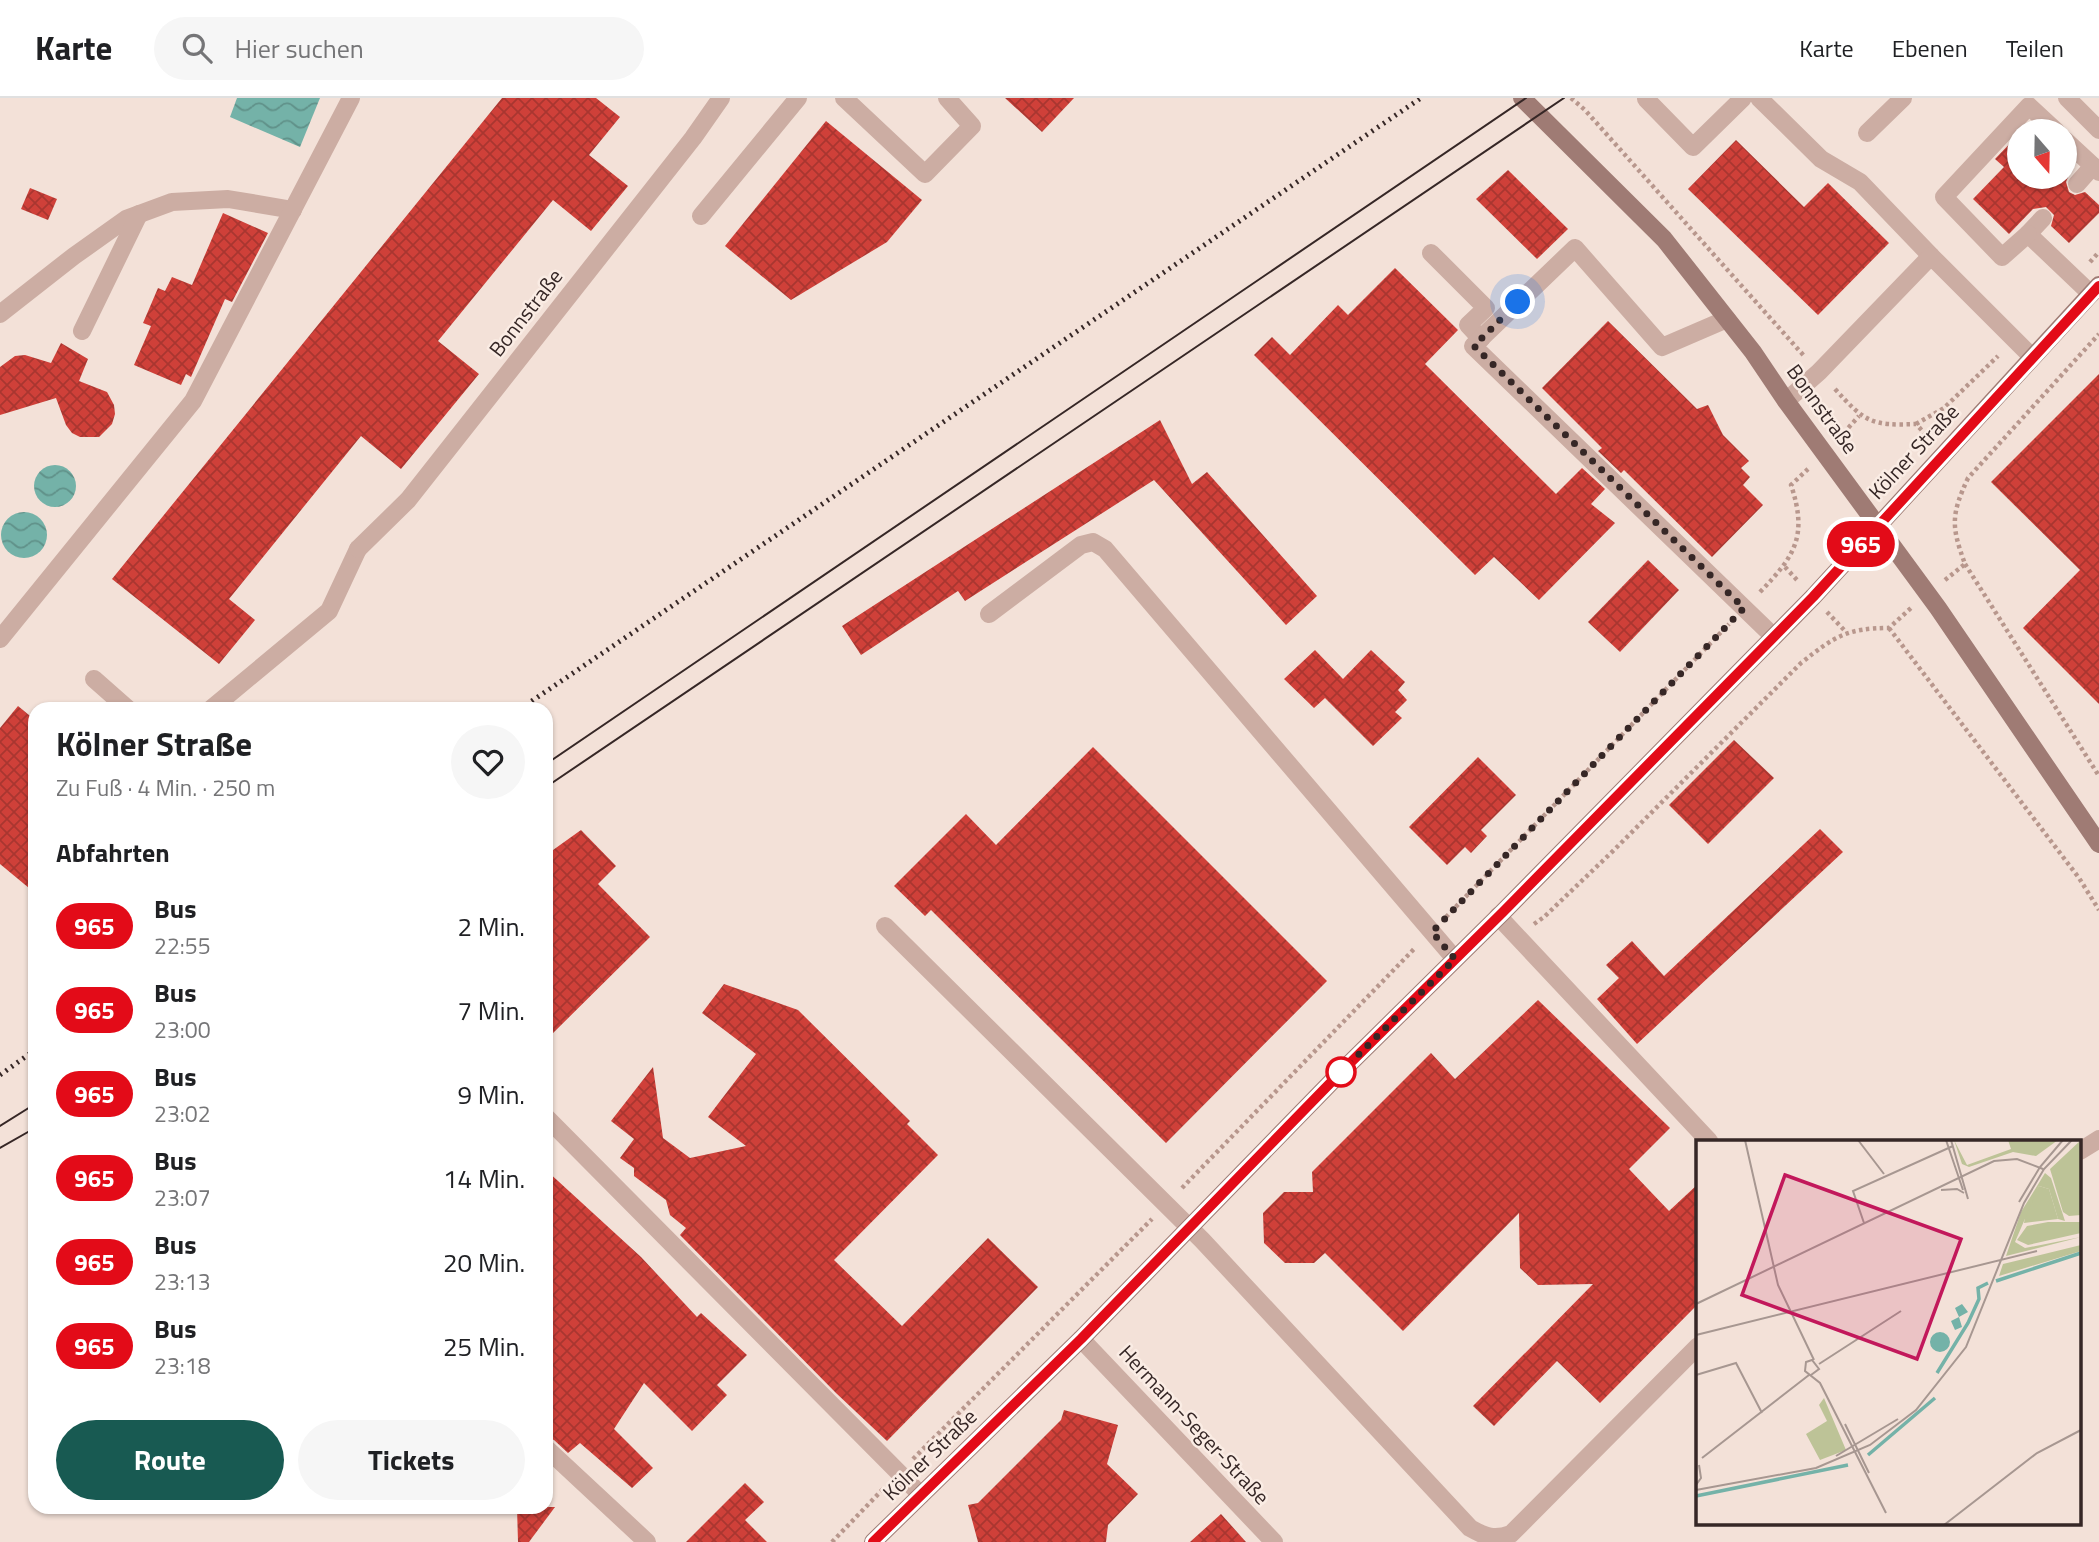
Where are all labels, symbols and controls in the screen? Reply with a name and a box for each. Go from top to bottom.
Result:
search box [154,17,644,80]
text: Karte [35,23,112,73]
icon: search [178,29,216,67]
text: Hier suchen [234,29,364,68]
text: Karte [1799,30,1854,66]
text: Ebenen [1892,30,1968,66]
text: Teilen [2006,30,2064,66]
north arrow [2007,119,2077,189]
map controls [2007,119,2077,189]
street label: Bonnstraße [481,261,570,363]
your location [1500,284,1535,319]
street label: Bonnstraße [1779,357,1866,460]
street label: Kölner Straße [1861,396,1966,506]
line badge: 965 [1821,521,1901,567]
text: 965 [1841,526,1881,562]
text: Kölner Straße [56,719,252,769]
button: heart [451,725,525,799]
text: Zu Fuß · 4 Min. · 250 m [56,770,275,805]
text: Abfahrten [56,833,170,872]
text: Bus [154,889,196,928]
text: 2 Min. [458,907,525,946]
text: 965 [74,908,115,944]
text: 22:55 [154,928,211,963]
text: Bus [154,973,196,1012]
text: 7 Min. [458,991,525,1030]
text: 965 [74,992,115,1028]
text: 23:00 [154,1012,211,1047]
text: Bus [154,1057,196,1096]
unlabelled marker [1326,1057,1356,1087]
text: 9 Min. [458,1075,525,1114]
text: 965 [74,1076,115,1112]
text: 23:02 [154,1096,211,1131]
inset map [1696,1140,2082,1524]
text: Bus [154,1141,196,1180]
text: 14 Min. [443,1159,525,1198]
text: 965 [74,1160,115,1196]
text: 23:07 [154,1180,211,1215]
text: Bus [154,1225,196,1264]
text: 20 Min. [443,1243,525,1282]
text: 965 [74,1244,115,1280]
text: 23:13 [154,1264,211,1299]
text: Bus [154,1309,196,1348]
text: 25 Min. [443,1327,525,1366]
text: 965 [74,1328,115,1364]
street label: Hermann-Seger-Straße [1112,1337,1278,1511]
text: 23:18 [154,1348,211,1383]
street label: Kölner Straße [875,1401,984,1508]
button: Route [56,1420,284,1500]
button: Tickets [298,1420,525,1500]

